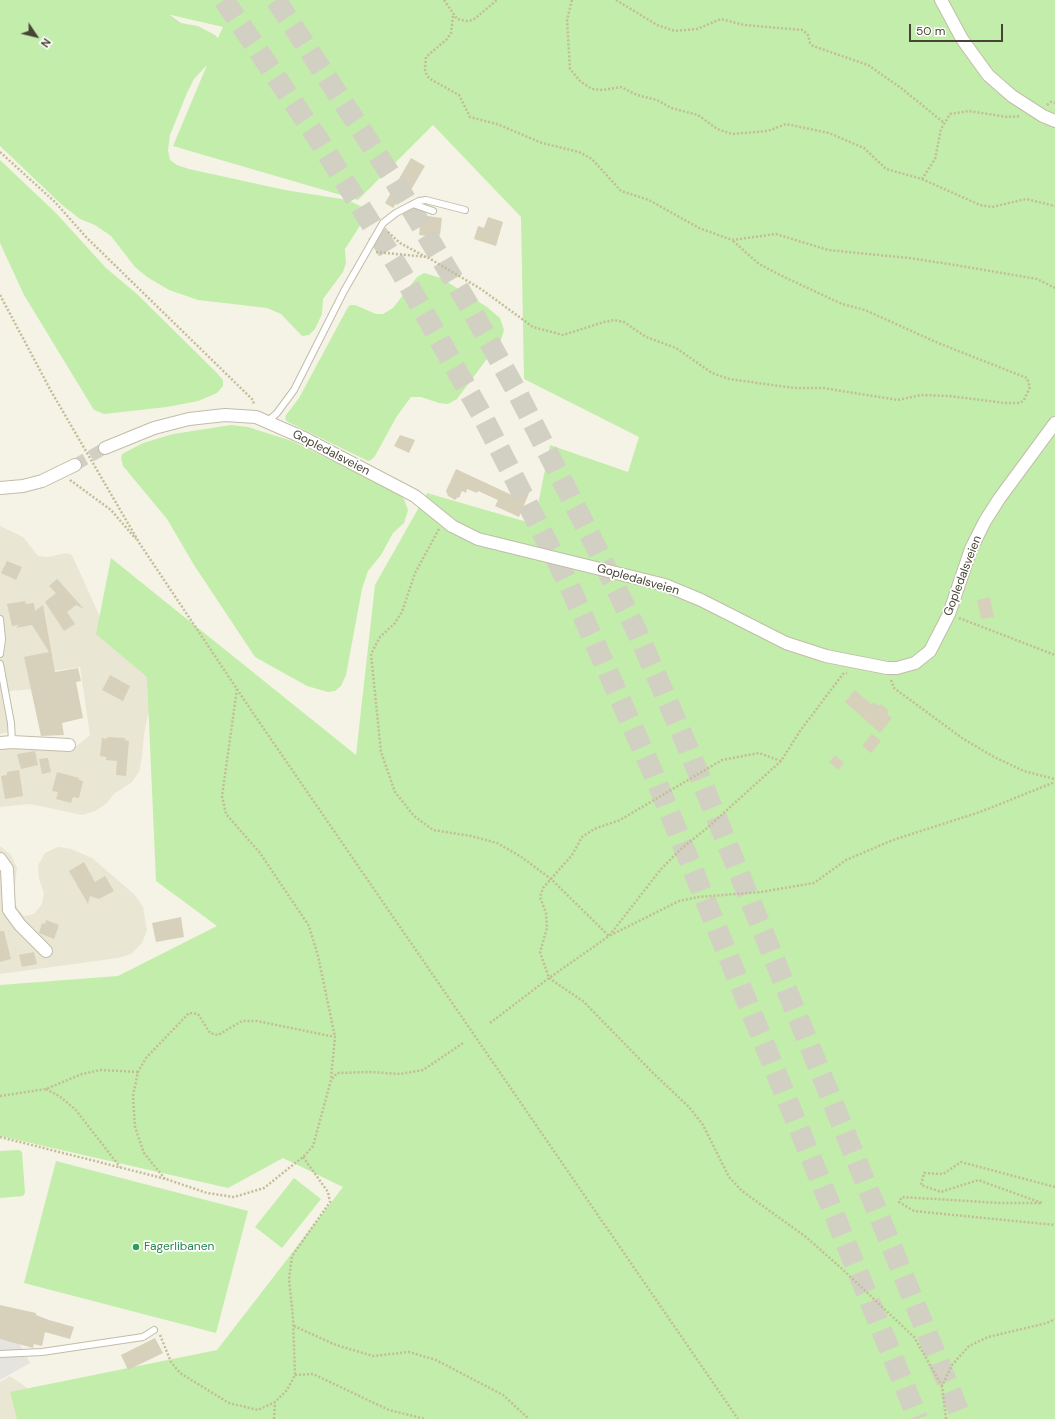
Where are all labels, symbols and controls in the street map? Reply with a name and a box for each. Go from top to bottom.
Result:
north arrow [16,16,56,56]
scale bar [911,16,1005,42]
text: 50 m [916,23,945,39]
text: N [38,36,54,50]
street label: Gopledalsveien [290,427,372,479]
street label: Gopledalsveien [941,534,985,618]
street label: Gopledalsveien [595,561,681,599]
place label: Fagerlibanen [144,1240,214,1254]
marker: Fagerlibanen [131,1242,141,1252]

